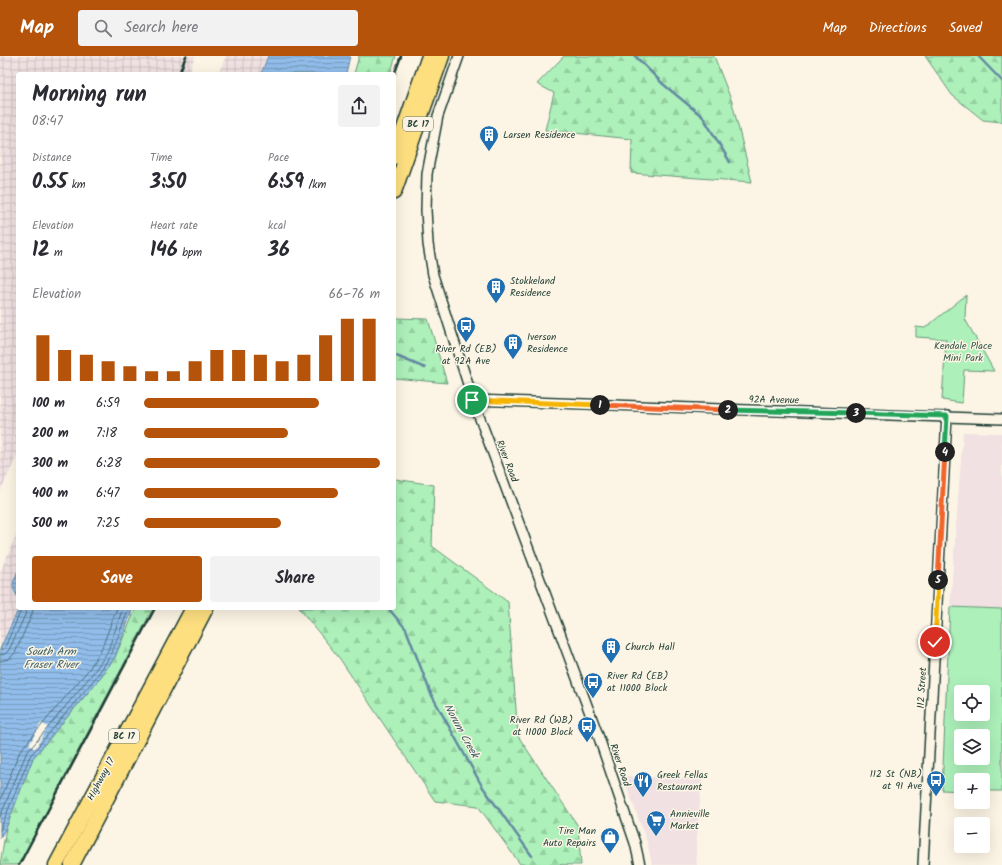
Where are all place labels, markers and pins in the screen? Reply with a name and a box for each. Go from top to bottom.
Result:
building icon: Larsen Residence [478,124,500,152]
place label: Larsen Residence [503,127,576,143]
place label: Stokkeland Residence [510,273,556,301]
building icon: Stokkeland Residence [485,276,507,304]
bus stop icon: River Rd (EB) at 92A Ave [455,315,477,343]
place label: Iverson Residence [527,329,568,357]
building icon: Iverson Residence [502,332,524,360]
place label: River Rd (EB) at 92A Ave [435,341,497,369]
pin [455,383,489,417]
pin: 1 [590,395,610,415]
pin: 2 [718,400,738,420]
pin: 3 [846,403,866,423]
pin: 4 [935,442,955,462]
pin: 5 [928,570,948,590]
pin [918,625,952,659]
building icon: Church Hall [600,636,622,664]
place label: Church Hall [625,639,675,655]
place label: River Rd (EB) at 11000 Block [607,668,668,696]
bus stop icon: River Rd (EB) at 11000 Block [582,671,604,699]
place label: River Rd (WB) at 11000 Block [510,712,573,740]
bus stop icon: River Rd (WB) at 11000 Block [576,715,598,743]
place label: 112 St (NB) at 91 Ave [870,766,922,794]
place label: Greek Fellas Restaurant [657,767,708,795]
bus stop icon: 112 St (NB) at 91 Ave [925,769,947,797]
restaurant icon: Greek Fellas Restaurant [632,770,654,798]
place label: Annieville Market [670,806,710,834]
supermarket icon: Annieville Market [645,809,667,837]
place label: Tire Man Auto Repairs [543,823,597,851]
shop icon: Tire Man Auto Repairs [599,826,621,854]

